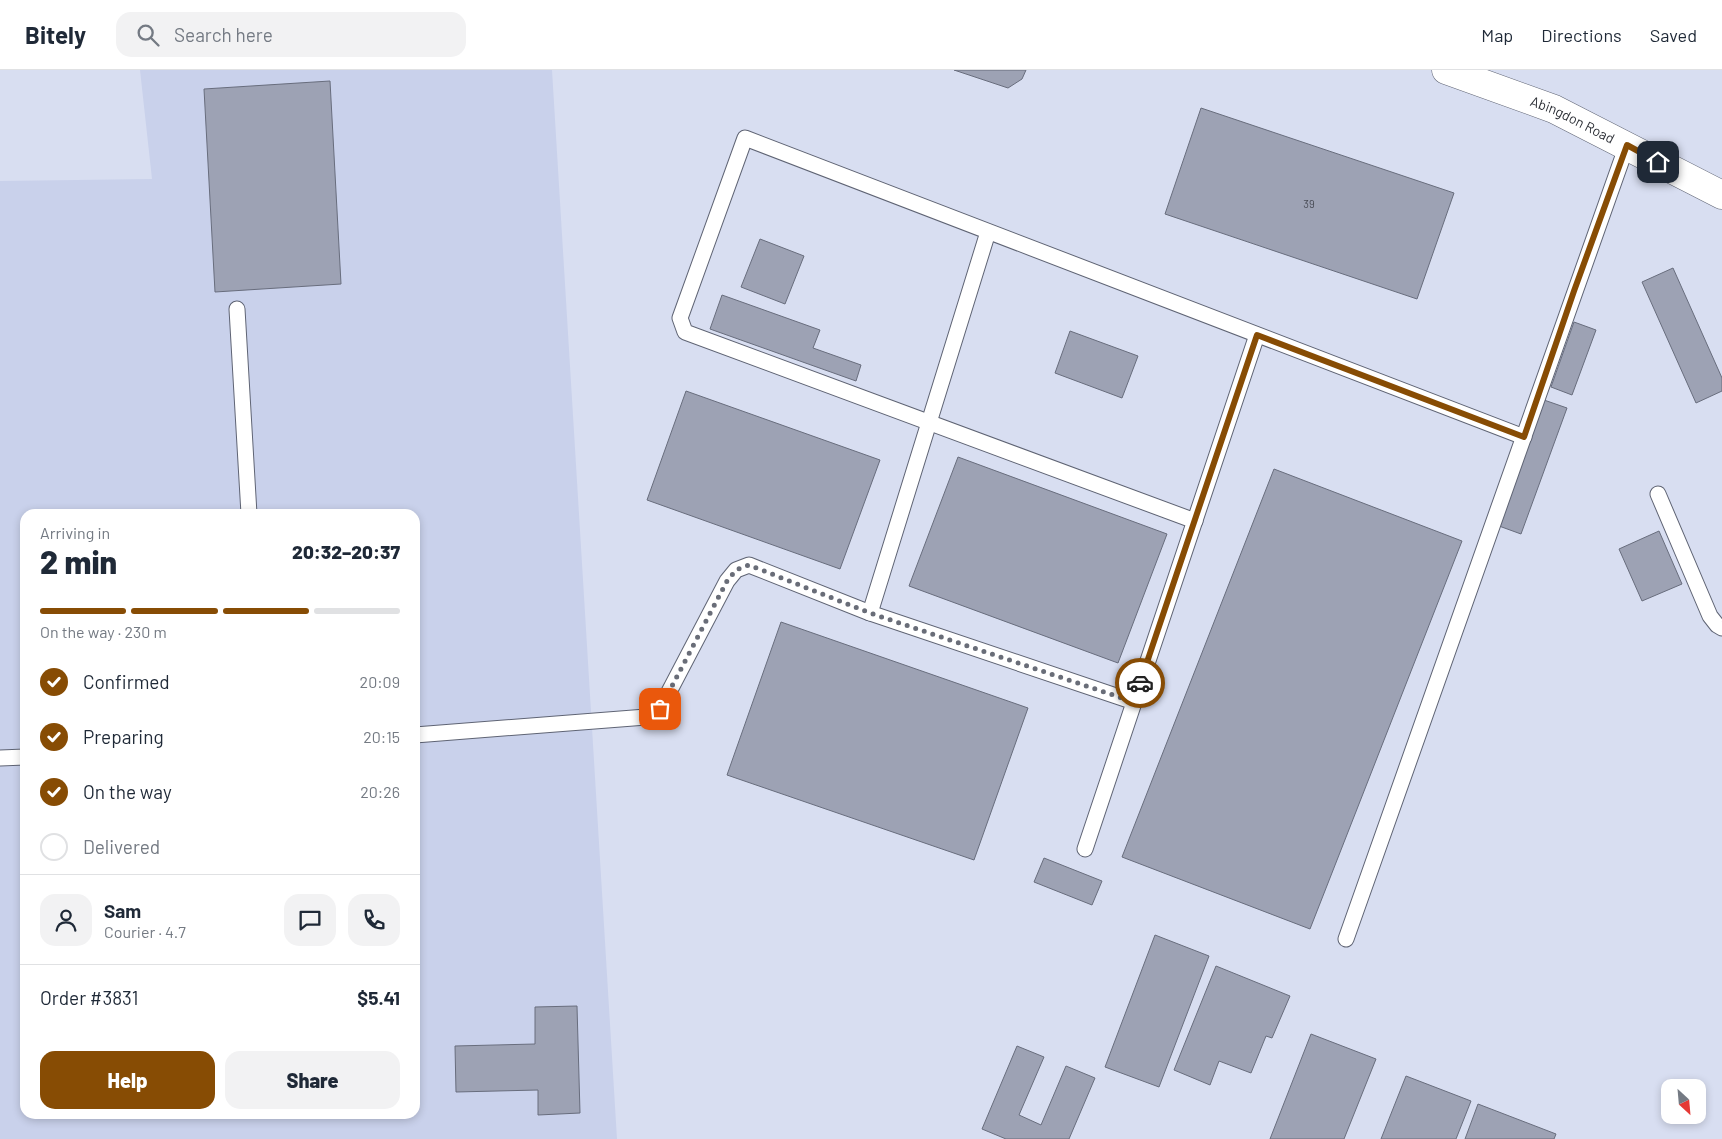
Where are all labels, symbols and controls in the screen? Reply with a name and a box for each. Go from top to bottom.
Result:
search box [116,12,466,57]
text: Bitely [25,20,86,49]
icon: search [134,21,162,49]
text: Search here [174,23,273,46]
text: Map [1481,24,1513,46]
text: Directions [1541,24,1622,46]
text: Saved [1650,24,1697,46]
street label: Abingdon Road [1528,92,1618,147]
pin [1637,141,1679,183]
icon: home [1644,148,1672,176]
house number: 39 [1303,197,1315,210]
text: Arriving in [40,523,110,542]
text: 20:32–20:37 [292,540,400,563]
text: 2 min [40,542,117,580]
text: On the way · 230 m [40,622,167,641]
courier [1115,658,1165,708]
icon: check [40,668,68,696]
icon: car [1126,669,1154,697]
text: Confirmed [83,670,170,693]
text: 20:09 [360,672,400,691]
pin [639,688,681,730]
icon: bag [646,695,674,723]
icon: check [40,723,68,751]
text: Preparing [83,725,164,748]
text: 20:15 [363,727,400,746]
icon: check [40,778,68,806]
text: On the way [83,780,172,803]
text: 20:26 [360,782,400,801]
text: Delivered [83,835,160,858]
button: person [40,894,92,946]
button: chat [284,894,336,946]
button: phone [348,894,400,946]
text: Sam [104,899,141,922]
text: Courier · 4.7 [104,922,186,941]
text: Order #3831 [40,986,138,1009]
text: $5.41 [357,986,400,1009]
button: Help [40,1051,215,1109]
button: Share [225,1051,400,1109]
north arrow [1661,1079,1706,1124]
map controls [1661,1079,1706,1124]

